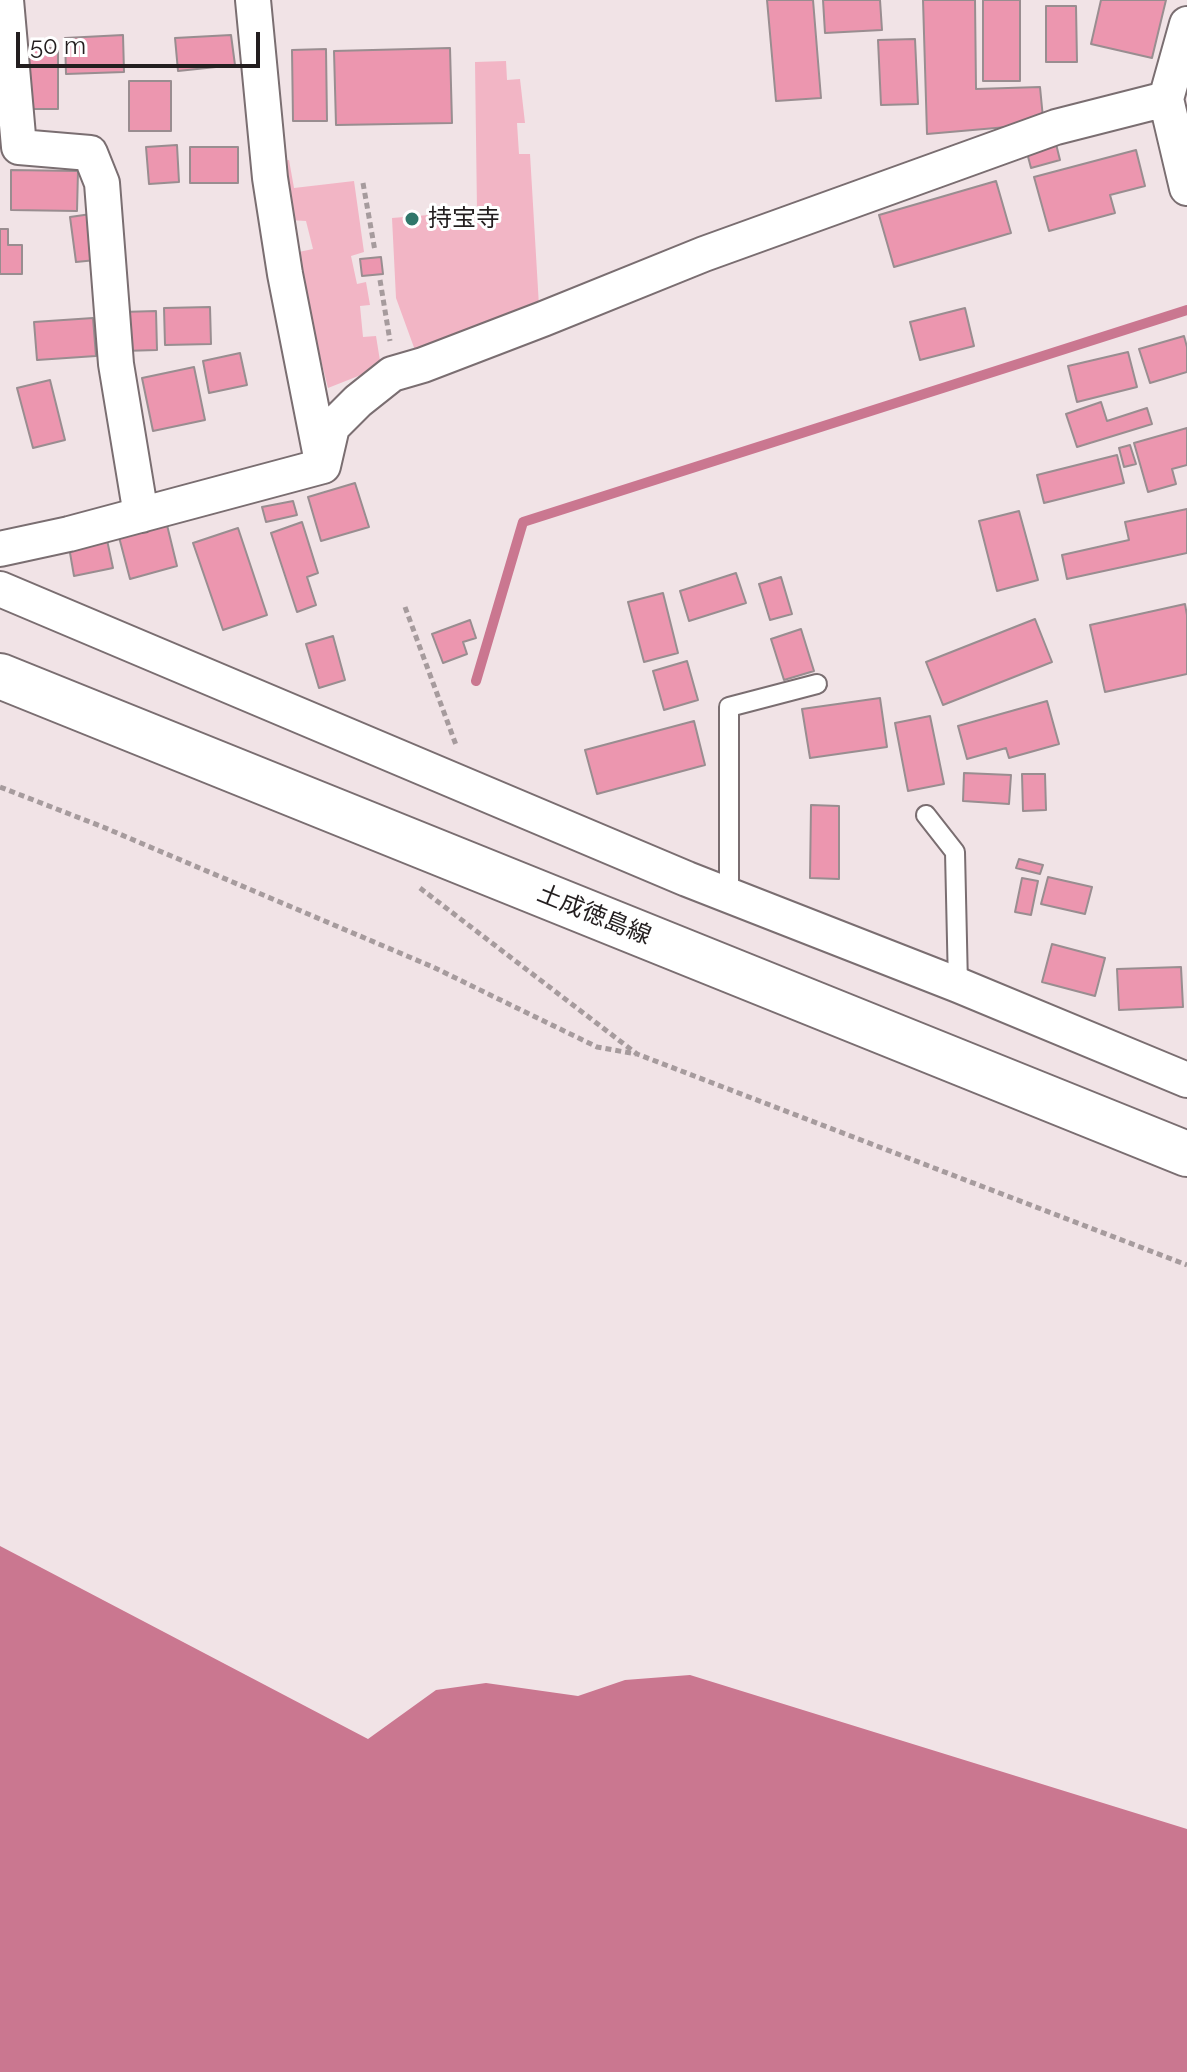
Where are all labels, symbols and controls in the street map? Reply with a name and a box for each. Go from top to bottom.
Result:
scale bar [20,16,264,66]
text: 50 m [30,31,86,60]
place label: 持宝寺 [428,205,500,233]
marker: 持宝寺 [403,210,421,228]
street label: 土成徳島線 [533,879,655,951]

